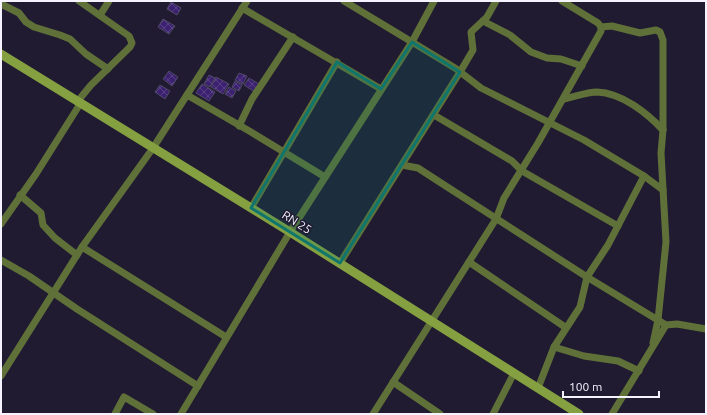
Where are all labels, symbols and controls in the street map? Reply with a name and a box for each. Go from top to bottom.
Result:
street label: RN 25 [280,208,314,236]
scale bar [563,373,659,399]
text: 100 m [569,380,602,393]

